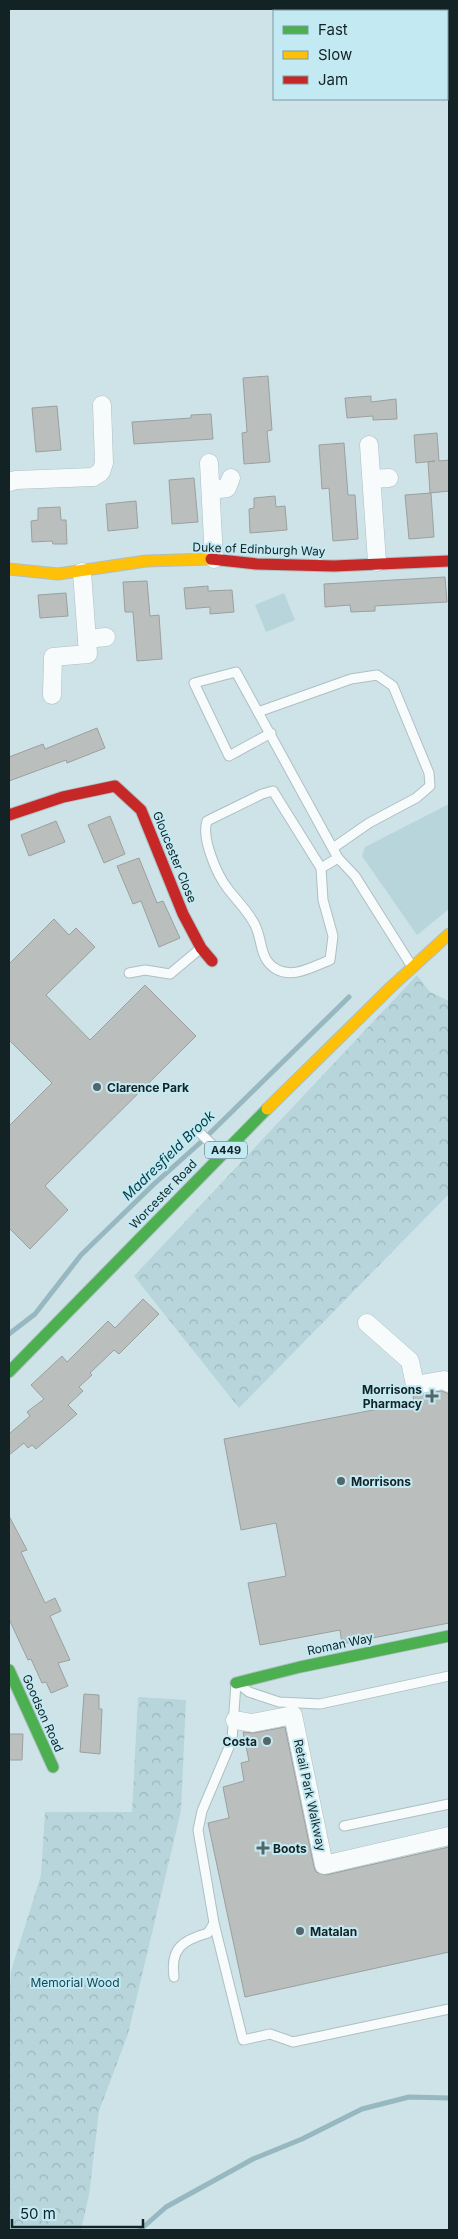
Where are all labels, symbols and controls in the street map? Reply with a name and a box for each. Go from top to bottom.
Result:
legend [273,10,448,100]
text: Fast [318,20,348,39]
text: Slow [318,45,352,64]
text: Jam [318,70,348,89]
street label: Duke of Edinburgh Way [192,539,326,559]
street label: Gloucester Close [150,809,200,905]
place label: Clarence Park [107,1080,189,1095]
marker: Clarence Park [91,1081,103,1093]
water label: Madresfield Brook [118,1106,218,1203]
road number: A449 [205,1142,247,1158]
street label: Worcester Road [126,1156,200,1232]
place label: Morrisons Pharmacy [362,1382,423,1411]
marker: Morrisons Pharmacy [426,1390,438,1402]
place label: Morrisons [351,1474,411,1489]
marker: Morrisons [335,1475,347,1487]
street label: Roman Way [306,1630,375,1658]
street label: Goodson Road [19,1672,67,1754]
place label: Costa [223,1734,257,1749]
marker: Costa [261,1735,273,1747]
street label: Retail Park Walkway [291,1738,329,1853]
place label: Boots [273,1841,307,1856]
marker: Boots [257,1842,269,1854]
place label: Matalan [310,1924,357,1939]
marker: Matalan [294,1925,306,1937]
park label: Memorial Wood [30,1975,120,1990]
scale bar [12,2196,144,2228]
text: 50 m [20,2204,56,2223]

